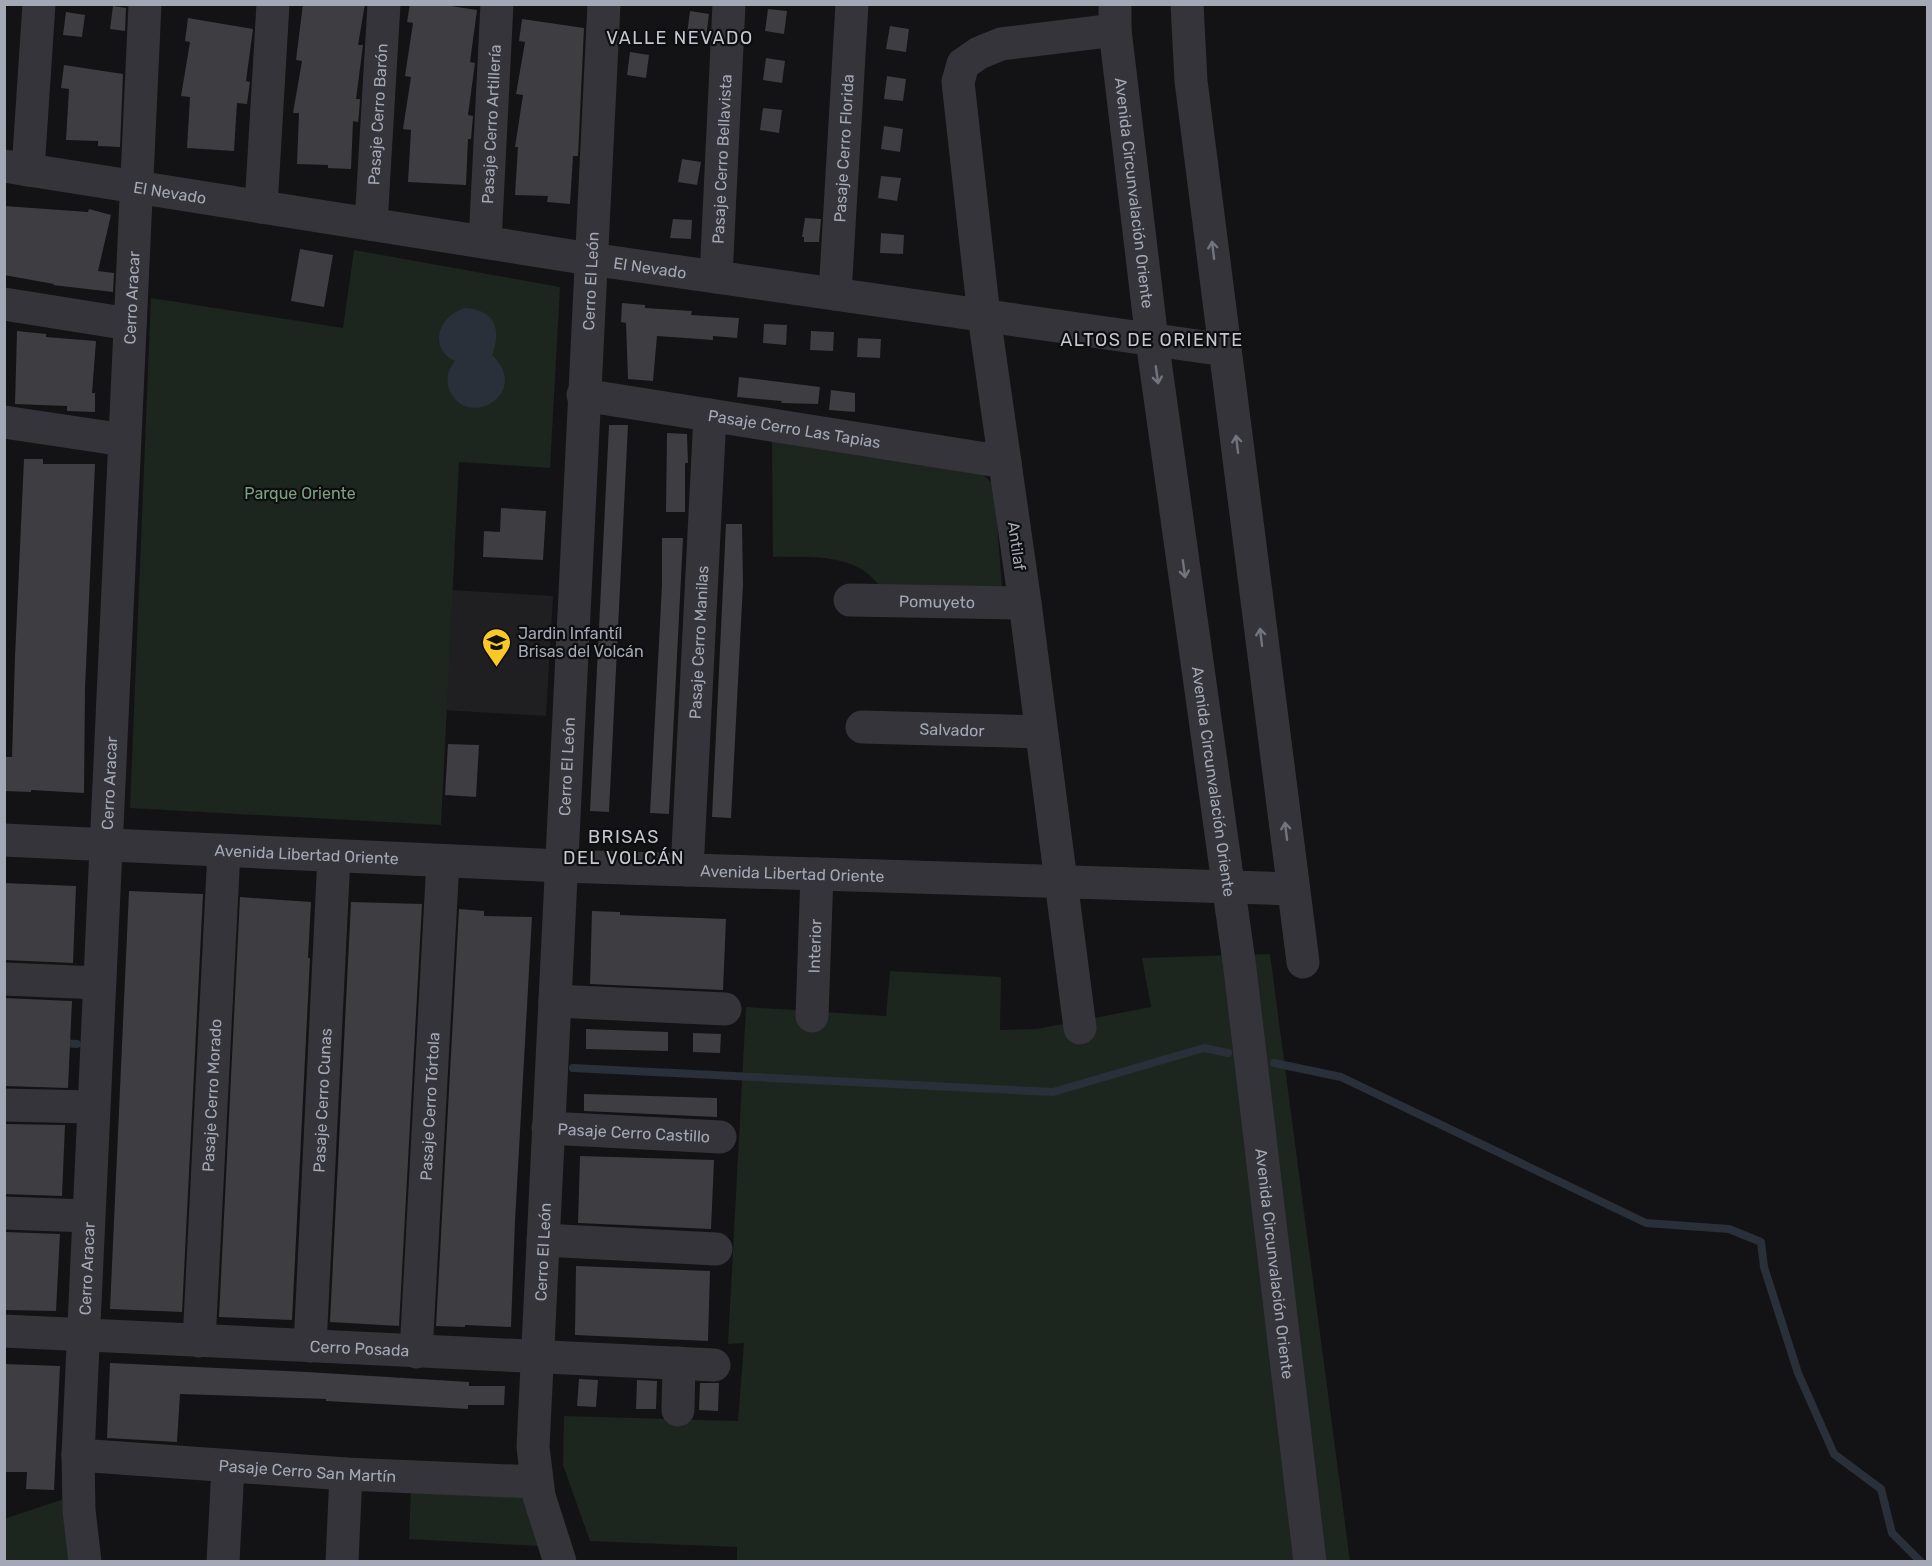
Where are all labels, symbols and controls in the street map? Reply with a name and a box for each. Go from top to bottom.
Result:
district label: VALLE NEVADO [606,27,754,49]
street label: Pasaje Cerro Barón [364,43,392,186]
street label: Pasaje Cerro Artillería [478,44,505,205]
street label: Pasaje Cerro Bellavista [709,74,736,245]
street label: Pasaje Cerro Florida [830,74,858,223]
street label: Avenida Circunvalación Oriente [1111,76,1157,309]
street label: El Nevado [132,178,208,208]
street label: Cerro El León [579,231,603,331]
one-way arrow [1207,241,1218,261]
street label: Cerro Aracar [120,250,144,345]
street label: El Nevado [612,253,688,283]
district label: ALTOS DE ORIENTE [1060,329,1244,351]
one-way arrow [1151,365,1162,385]
street label: Pasaje Cerro Las Tapias [707,406,882,452]
one-way arrow [1231,434,1242,454]
park label: Parque Oriente [244,484,356,503]
street label: Antilaf [1004,520,1029,573]
one-way arrow [1179,558,1190,578]
street label: Pasaje Cerro Manilas [686,565,712,720]
street label: Pomuyeto [899,592,975,612]
place label: Jardin Infantíl Brisas del Volcán [518,624,644,661]
school or university icon: Jardin Infantíl Brisas del Volcán [481,626,513,668]
one-way arrow [1256,628,1267,648]
street label: Avenida Circunvalación Oriente [1188,665,1239,898]
street label: Cerro El León [555,717,579,816]
street label: Salvador [919,720,985,740]
street label: Cerro Aracar [98,736,121,830]
one-way arrow [1280,821,1291,841]
district label: BRISAS DEL VOLCÁN [563,826,685,869]
street label: Avenida Libertad Oriente [214,841,399,868]
street label: Avenida Libertad Oriente [700,861,885,886]
street label: Interior [805,919,825,974]
street label: Pasaje Cerro Morado [199,1018,225,1172]
street label: Pasaje Cerro Cunas [310,1027,336,1173]
street label: Pasaje Cerro Tórtola [416,1032,444,1181]
street label: Pasaje Cerro Castillo [557,1120,711,1146]
street label: Avenida Circunvalación Oriente [1251,1147,1297,1380]
street label: Cerro El León [531,1202,555,1302]
street label: Cerro Aracar [75,1221,99,1316]
street label: Cerro Posada [309,1337,410,1360]
street label: Pasaje Cerro San Martín [218,1456,397,1486]

